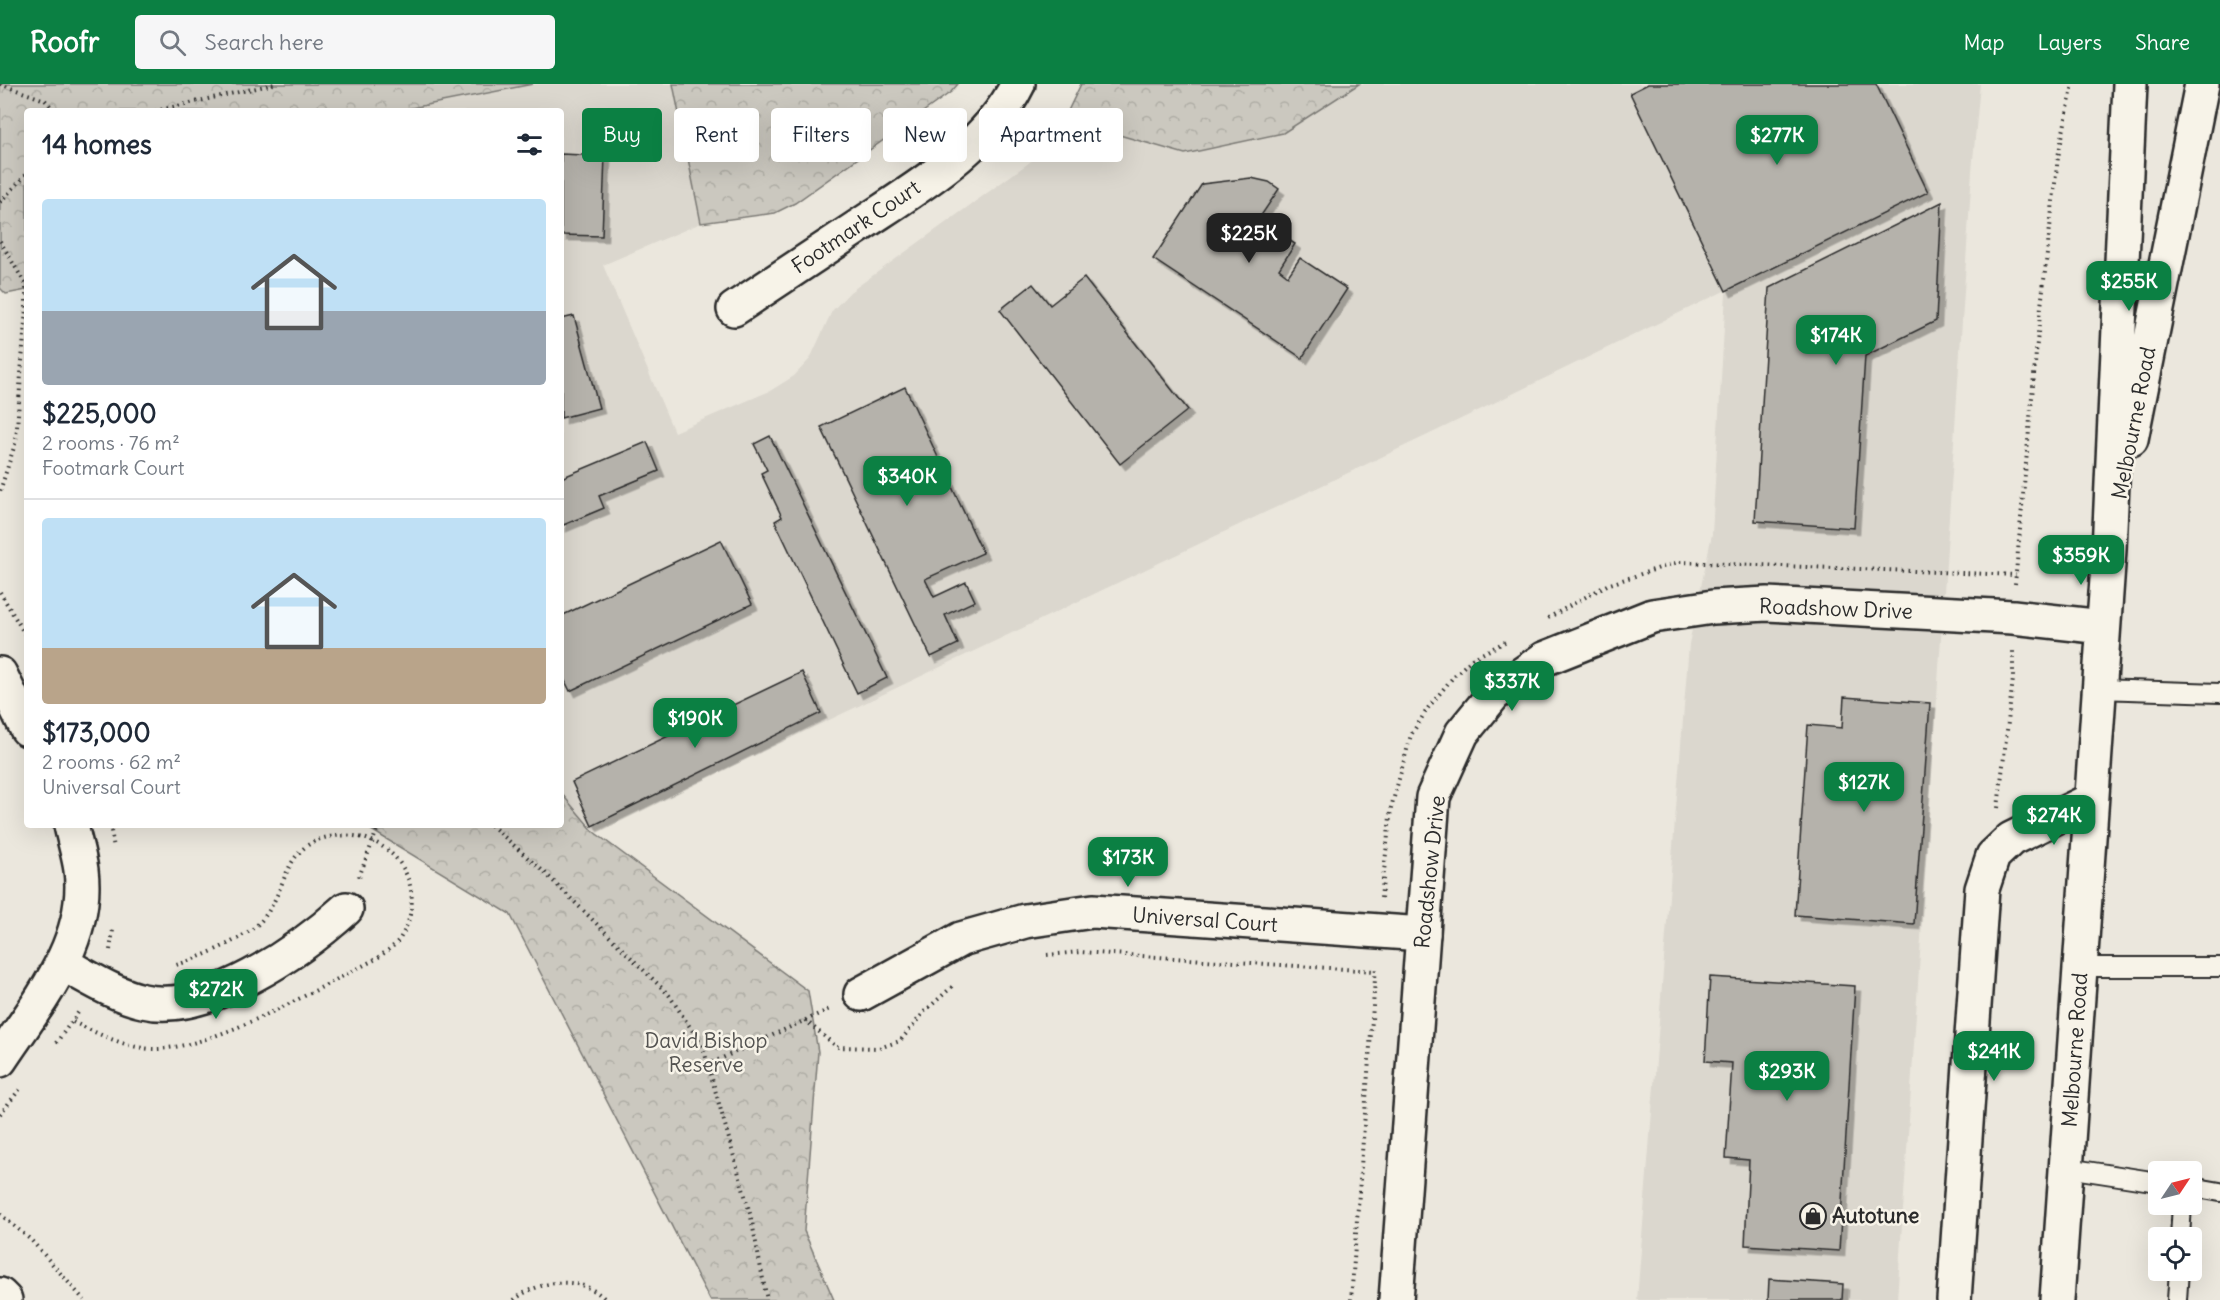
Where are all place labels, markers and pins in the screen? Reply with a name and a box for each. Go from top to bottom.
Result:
pin: $277K [1735,115,1819,166]
pin: $225K [1207,213,1291,264]
pin: $255K [2087,261,2171,312]
pin: $174K [1794,315,1878,366]
pin: $340K [865,456,949,507]
pin: $359K [2039,535,2123,586]
pin: $337K [1470,661,1554,712]
pin: $190K [653,698,737,749]
pin: $127K [1822,762,1906,813]
pin: $274K [2012,795,2096,846]
pin: $173K [1086,837,1170,888]
pin: $272K [174,969,258,1020]
pin: $241K [1952,1031,2036,1082]
pin: $293K [1745,1051,1829,1102]
shop icon: Autotune [1798,1201,1828,1231]
place label: Autotune [1832,1202,1919,1229]

